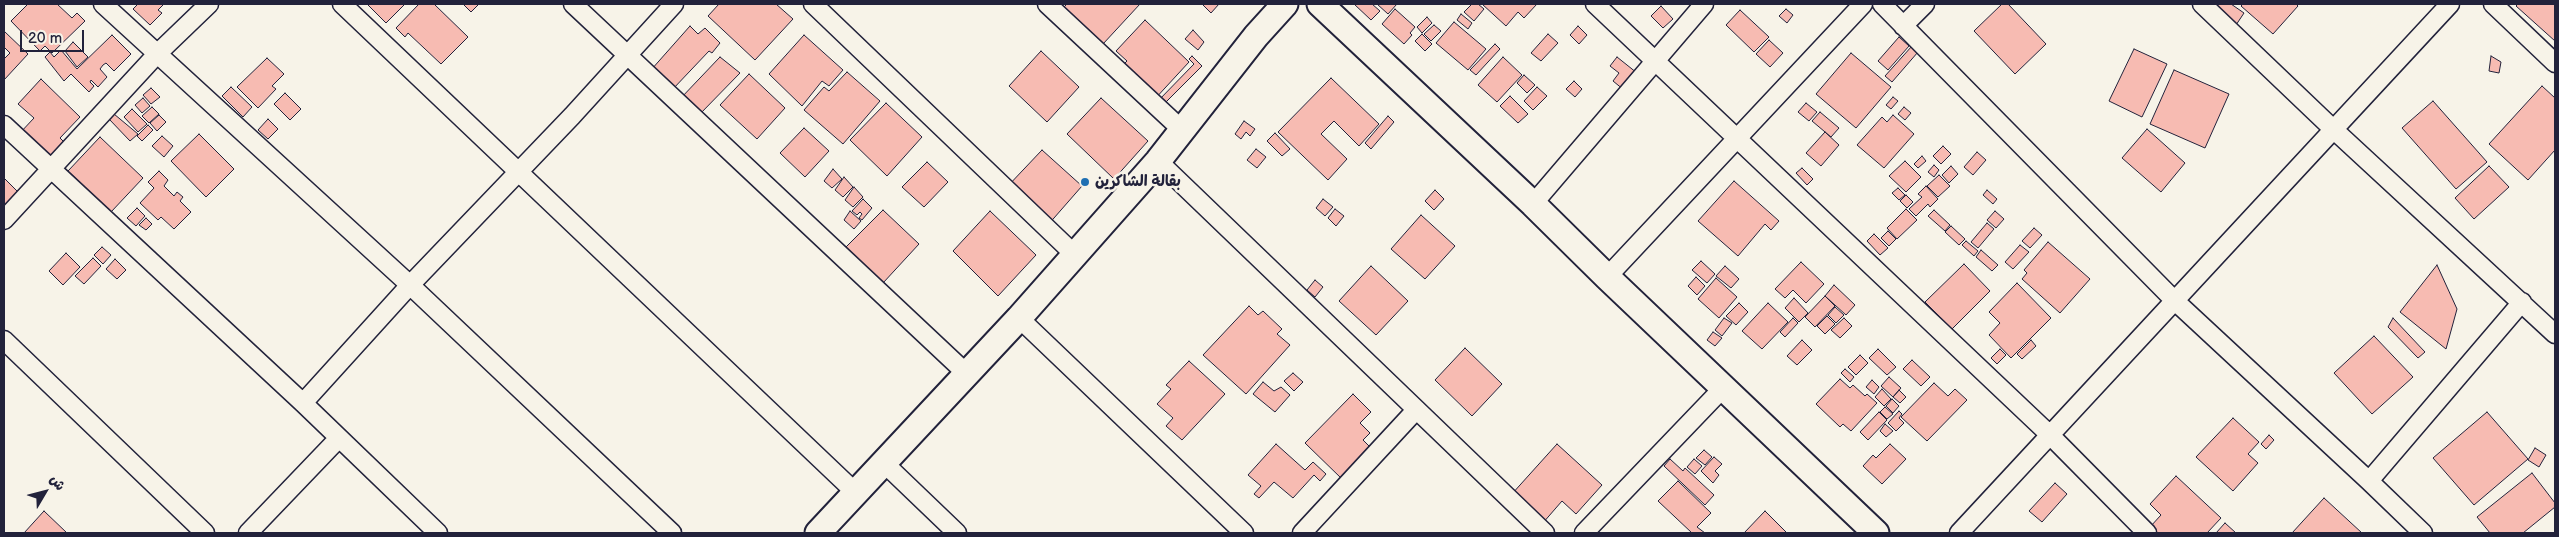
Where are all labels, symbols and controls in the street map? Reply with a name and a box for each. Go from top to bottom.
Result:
scale bar [22,20,86,52]
text: 20 m [28,29,62,48]
place label: بقالة الشاكرين [1095,173,1181,191]
marker: بقالة الشاكرين [1079,176,1091,188]
north arrow [20,467,70,517]
text: ش [46,471,69,494]

